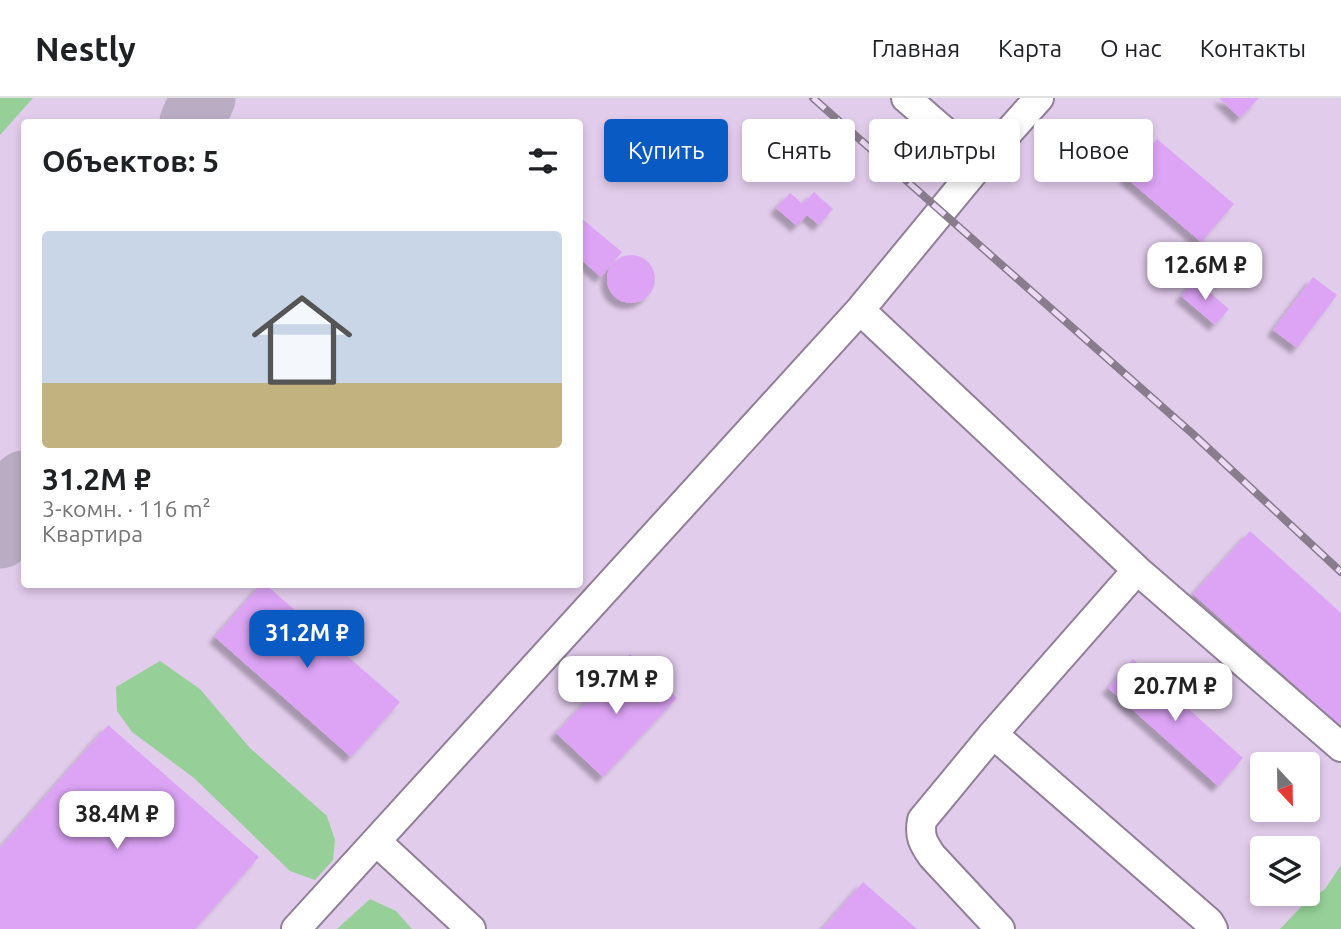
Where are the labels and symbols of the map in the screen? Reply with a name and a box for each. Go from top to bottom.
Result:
pin: 12.6M ₽ [1140,242,1270,302]
pin: 31.2M ₽ [242,610,372,670]
pin: 19.7M ₽ [551,656,681,716]
pin: 20.7M ₽ [1110,664,1240,723]
north arrow [1250,752,1320,822]
pin: 38.4M ₽ [52,792,182,851]

